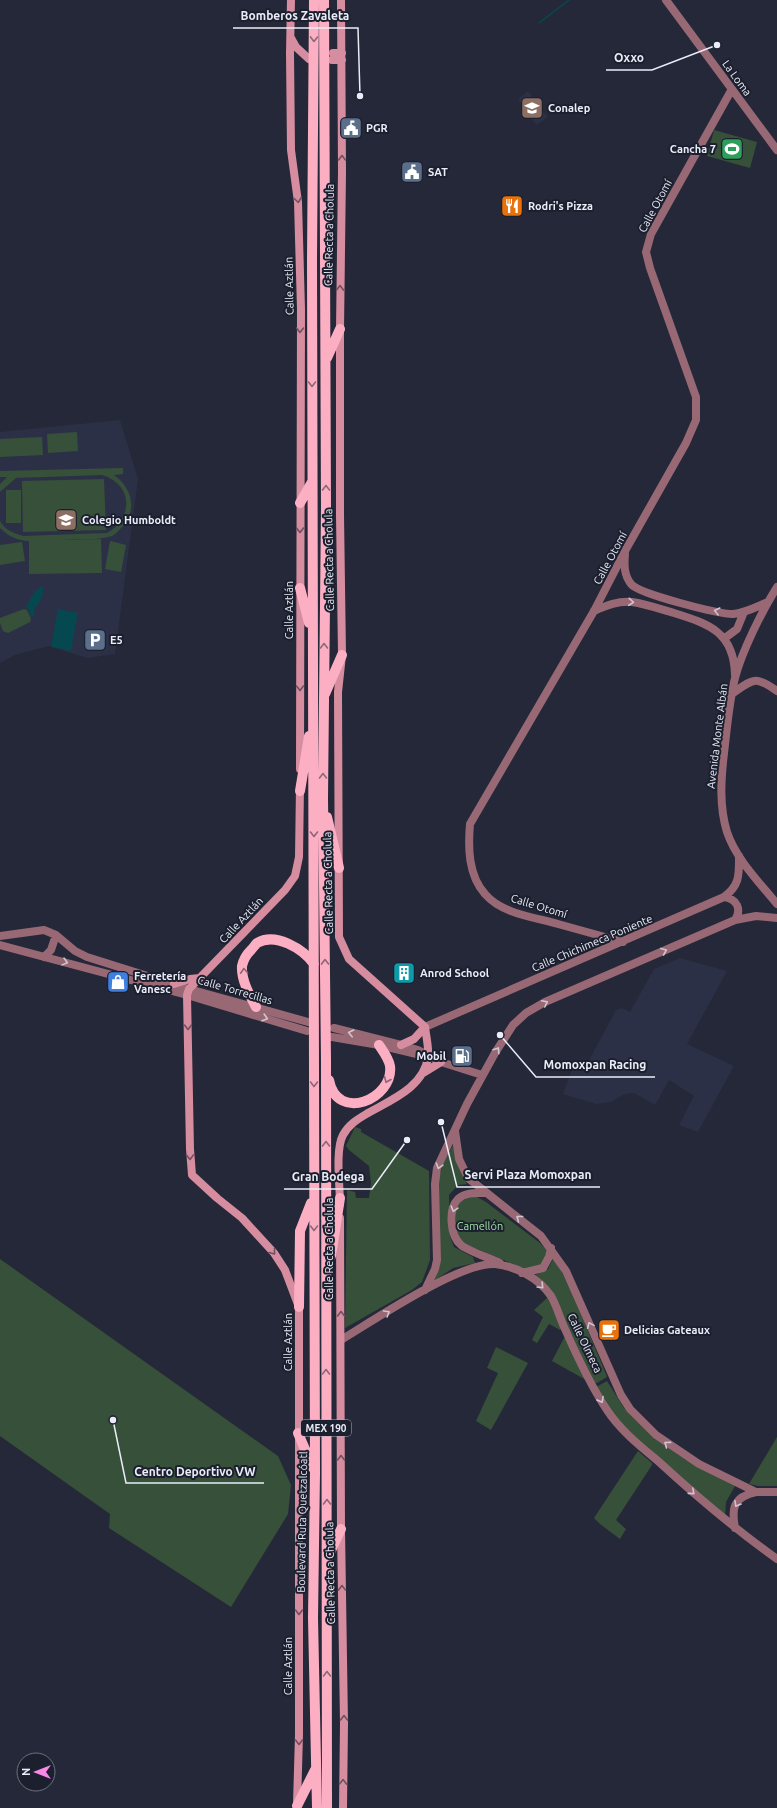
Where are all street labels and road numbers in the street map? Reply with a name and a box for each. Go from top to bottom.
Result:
street label: La Loma [720,58,754,98]
street label: Calle Otomí [636,177,674,235]
street label: Calle Recta a Cholula [322,184,336,286]
street label: Calle Aztlán [282,257,296,315]
street label: Calle Recta a Cholula [322,509,336,611]
street label: Calle Otomí [591,529,629,587]
street label: Calle Aztlán [283,581,295,639]
street label: Avenida Monte Albán [705,683,729,789]
street label: Calle Recta a Cholula [321,832,335,934]
street label: Calle Otomí [509,892,569,920]
street label: Calle Aztlán [217,895,265,945]
street label: Calle Chichimeca Poniente [530,912,654,974]
street label: Calle Torrecillas [196,974,274,1006]
street label: Calle Recta a Cholula [323,1198,335,1300]
street label: Calle Olmeca [565,1311,605,1375]
street label: Calle Aztlán [282,1313,294,1371]
road number: MEX 190 [301,1420,351,1436]
street label: Boulevard Ruta Quetzalcóatl [295,1451,309,1593]
street label: Calle Recta a Cholula [323,1522,337,1624]
street label: Calle Aztlán [282,1637,294,1695]

